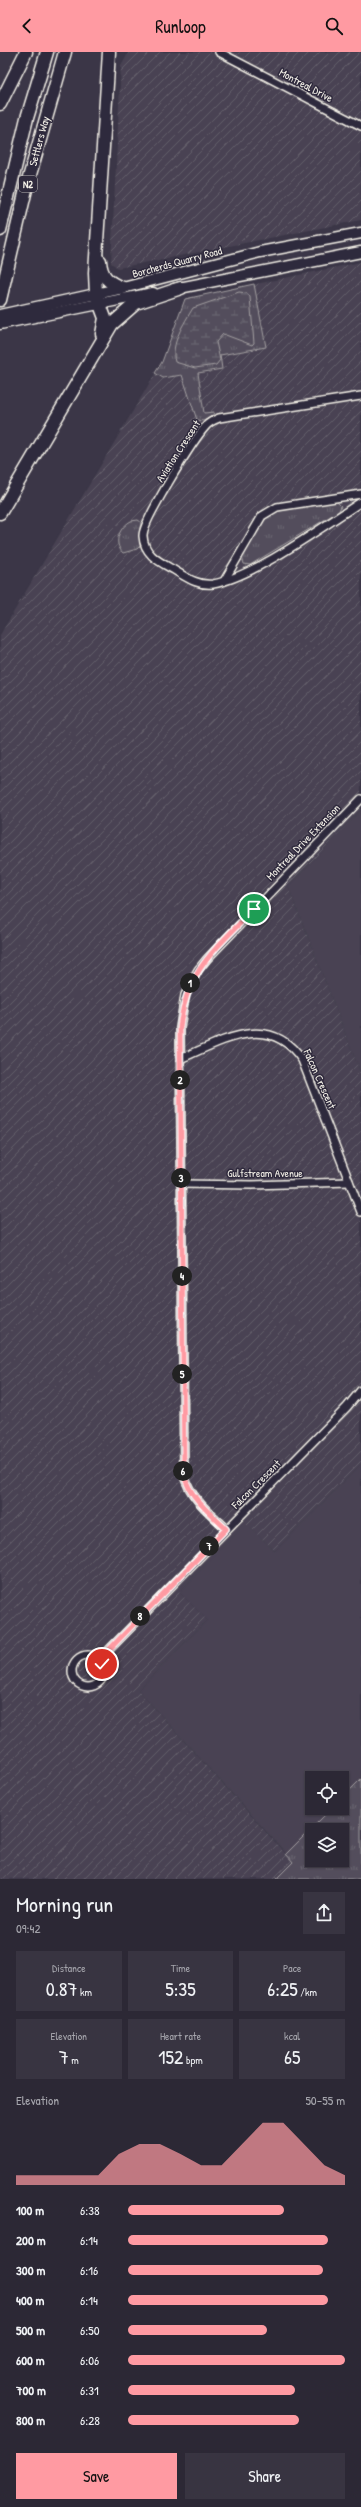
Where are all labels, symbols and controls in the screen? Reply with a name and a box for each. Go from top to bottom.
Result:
text: Runloop [155,14,206,39]
icon: back [16,15,38,37]
icon: search [323,15,345,37]
street label: Montreal Drive [277,65,336,105]
street label: Settlers Way [26,114,52,167]
road number: N2 [19,176,37,192]
street label: Borcherds Quarry Road [131,243,224,281]
street label: Aviation Crescent [153,417,203,485]
street label: Montreal Drive Extension [263,801,343,883]
pin [237,892,271,926]
icon: arrive [243,898,265,920]
pin: 1 [180,973,200,993]
text: 1 [188,976,192,990]
street label: Falcon Crescent [300,1046,339,1111]
pin: 2 [170,1070,190,1090]
text: 2 [177,1073,183,1087]
street label: Gulfstream Avenue [227,1166,303,1180]
pin: 3 [171,1168,191,1188]
text: 3 [179,1171,183,1185]
pin: 4 [172,1266,192,1286]
text: 4 [180,1269,184,1283]
pin: 5 [172,1364,192,1384]
text: 5 [180,1367,184,1381]
street label: Falcon Crescent [228,1456,284,1512]
pin: 6 [173,1461,193,1481]
text: 6 [181,1464,185,1478]
pin: 7 [199,1536,219,1556]
text: 7 [206,1539,212,1553]
pin: 8 [130,1606,150,1626]
text: 8 [138,1609,142,1623]
pin [85,1647,119,1681]
icon: check [91,1653,113,1675]
map controls [305,1771,349,1867]
button: locate [305,1771,349,1815]
button: layers [305,1823,349,1867]
text: Morning run [16,1889,113,1919]
button: share [303,1892,345,1934]
text: 09:42 [16,1919,41,1937]
text: Distance [52,1961,86,1975]
text: Time [171,1961,190,1975]
text: Pace [283,1961,301,1975]
text: 0.87 [46,1975,77,2002]
text: 5:35 [165,1975,196,2002]
text: 6:25 [267,1975,298,2002]
text: km [77,1985,92,1999]
text: /km [298,1985,317,1999]
text: Elevation [51,2029,87,2043]
text: Heart rate [160,2029,201,2043]
text: kcal [284,2029,300,2043]
text: 7 [59,2043,69,2070]
text: 152 [158,2043,183,2070]
text: 65 [284,2043,300,2070]
text: m [69,2053,79,2067]
text: bpm [183,2053,203,2067]
text: Elevation [16,2091,59,2109]
text: 50–55 m [305,2091,345,2109]
text: 100 m [16,2201,44,2219]
text: 6:38 [80,2201,100,2219]
text: 200 m [16,2231,46,2249]
text: 6:14 [80,2231,98,2249]
text: 300 m [16,2261,45,2279]
text: 6:16 [80,2261,98,2279]
text: 400 m [16,2291,44,2309]
text: 6:14 [80,2291,98,2309]
text: 500 m [16,2321,45,2339]
text: 6:50 [80,2321,100,2339]
text: 600 m [16,2351,45,2369]
text: 6:06 [80,2351,99,2369]
text: 700 m [16,2381,46,2399]
text: 6:31 [80,2381,99,2399]
text: 800 m [16,2411,45,2429]
text: 6:28 [80,2411,100,2429]
button: Save [16,2453,177,2499]
button: Share [185,2453,345,2499]

